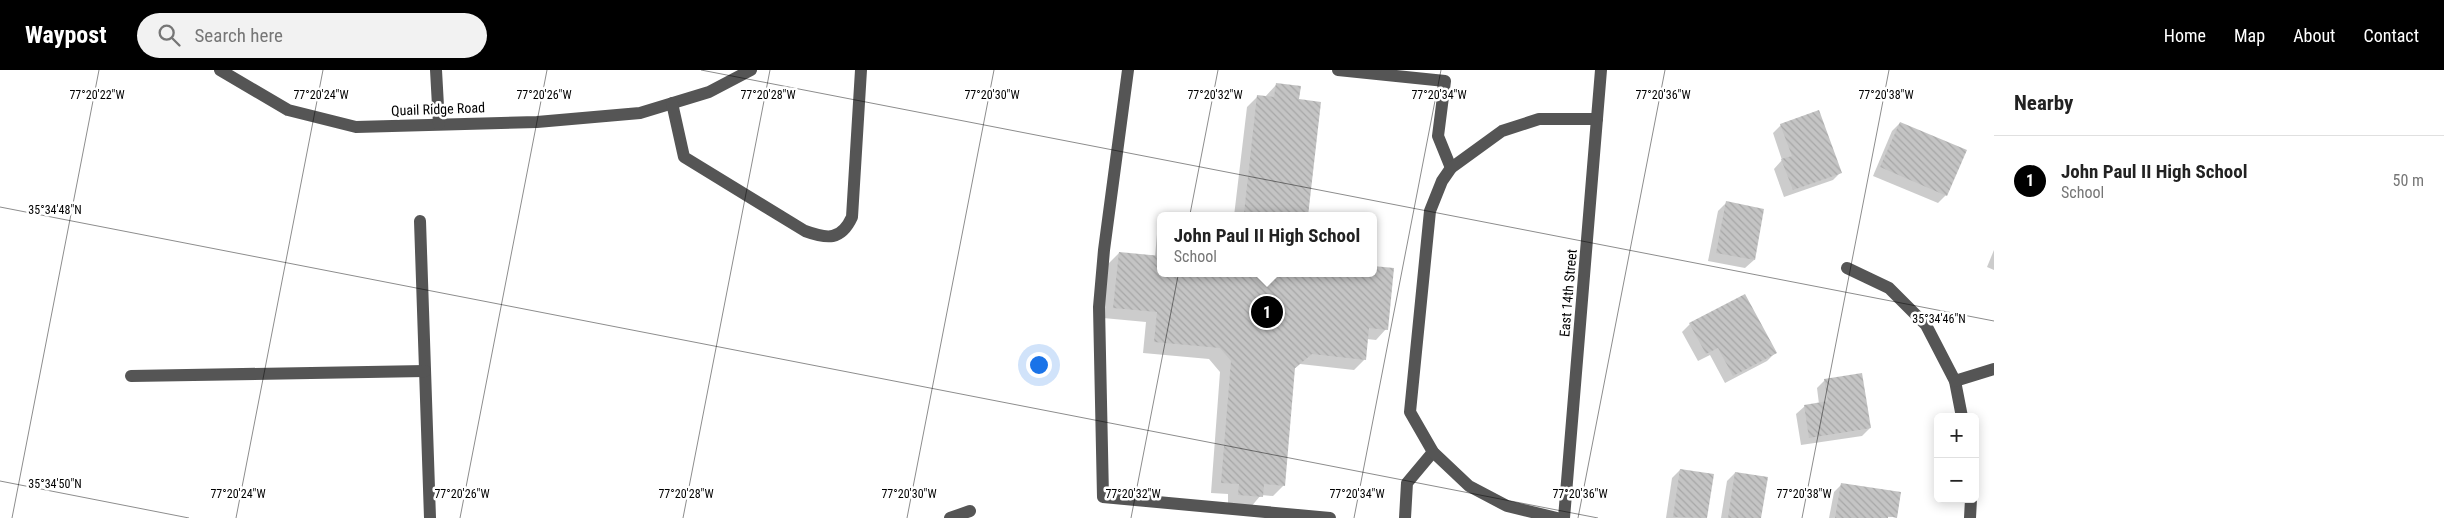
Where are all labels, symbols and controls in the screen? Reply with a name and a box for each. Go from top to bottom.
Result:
search box [137,13,487,58]
text: Waypost [25,21,107,49]
icon: search [155,21,183,49]
text: Search here [195,24,283,47]
text: Home [2164,25,2206,46]
text: Map [2234,25,2265,46]
text: About [2293,25,2335,46]
text: Contact [2363,25,2419,46]
text: 77°20'22"W [69,88,125,102]
text: 77°20'24"W [293,88,349,102]
text: 77°20'26"W [516,88,572,102]
text: 77°20'28"W [740,88,796,102]
text: 77°20'30"W [964,88,1020,102]
text: 77°20'32"W [1187,88,1243,102]
text: 77°20'34"W [1411,88,1467,102]
text: 77°20'36"W [1635,88,1691,102]
text: 77°20'38"W [1858,88,1914,102]
text: Nearby [2014,91,2073,115]
street label: Quail Ridge Road [391,99,485,119]
text: John Paul II High School [2061,160,2247,183]
text: 1 [2026,171,2034,190]
text: 50 m [2392,171,2424,190]
text: School [2061,183,2104,202]
text: 35°34'48"N [28,203,82,217]
popup [1157,212,1377,277]
text: John Paul II High School [1174,224,1360,247]
text: School [1174,247,1217,266]
street label: East 14th Street [1556,248,1580,338]
pin: 1 [1251,293,1283,331]
text: 35°34'46"N [1912,312,1966,326]
your location [1026,352,1052,378]
map controls [1934,413,1979,503]
button: + [1934,413,1979,458]
button: − [1934,458,1979,503]
text: 35°34'50"N [28,477,82,491]
text: 77°20'24"W [210,487,266,501]
text: 77°20'26"W [434,487,490,501]
text: 77°20'28"W [658,487,714,501]
text: 77°20'30"W [881,487,937,501]
text: 77°20'32"W [1105,487,1161,501]
text: 77°20'34"W [1329,487,1385,501]
text: 77°20'36"W [1552,487,1608,501]
text: 77°20'38"W [1776,487,1832,501]

